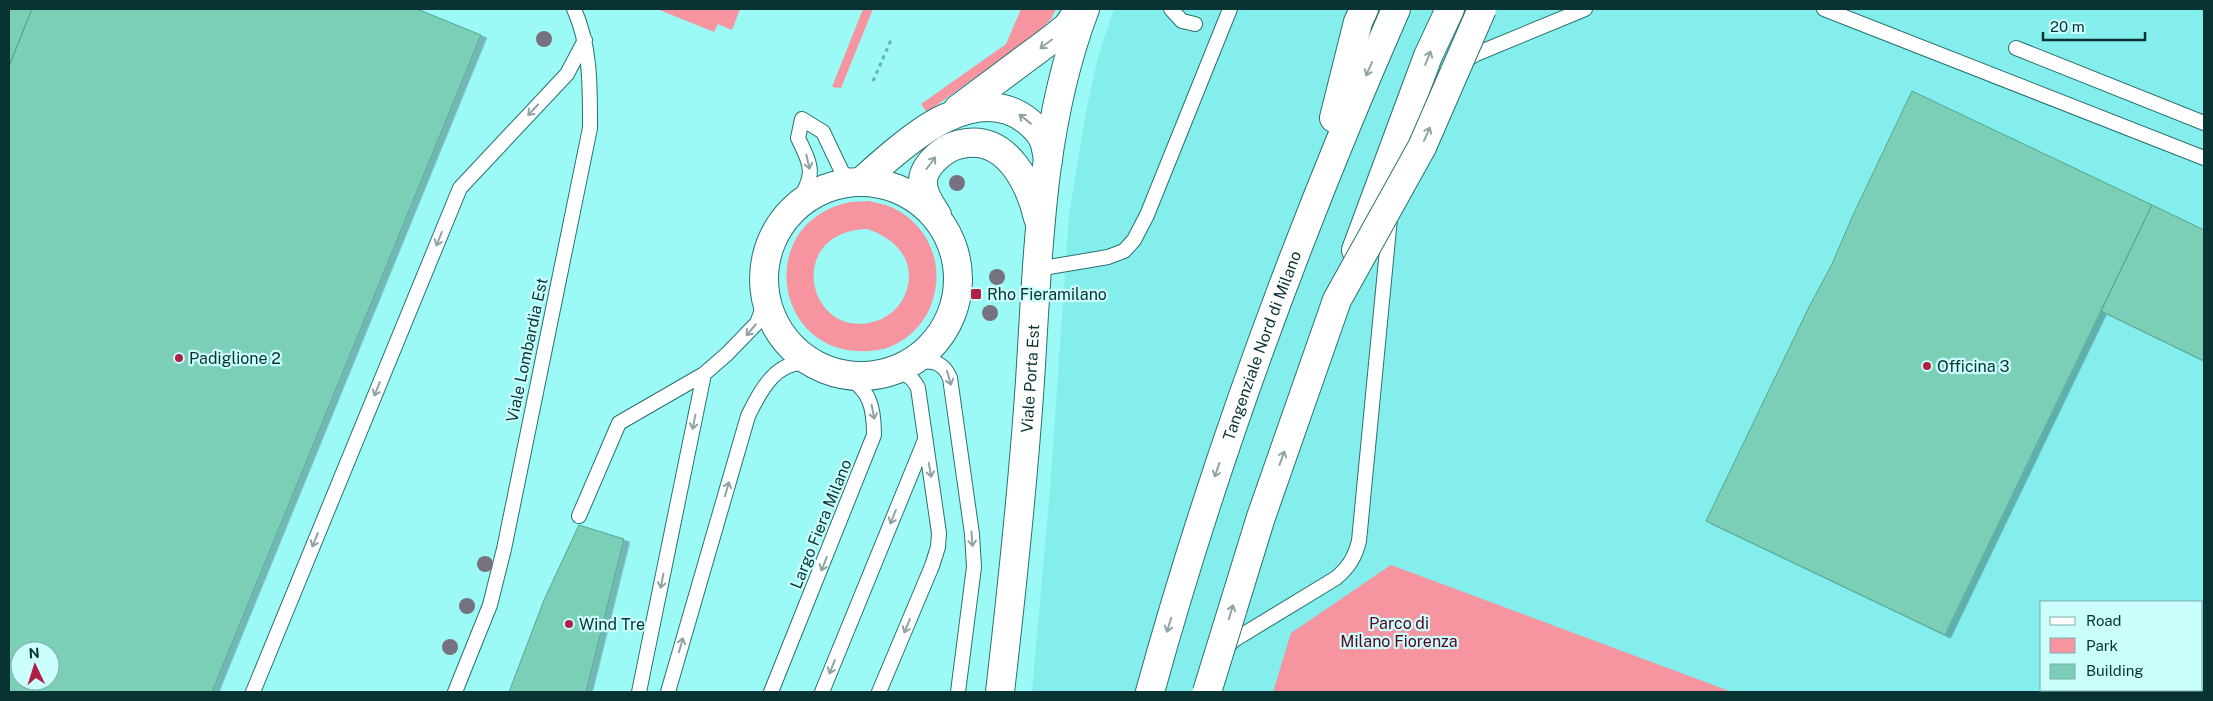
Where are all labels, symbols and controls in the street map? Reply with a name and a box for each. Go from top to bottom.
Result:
scale bar [2043,10,2146,42]
text: 20 m [2050,18,2085,35]
one-way arrow [1040,38,1053,49]
one-way arrow [1424,51,1433,66]
one-way arrow [1364,62,1373,77]
one-way arrow [527,104,539,116]
one-way arrow [1019,114,1032,125]
one-way arrow [1424,127,1433,142]
one-way arrow [804,154,813,170]
one-way arrow [926,157,937,170]
one-way arrow [434,231,443,246]
street label: Tangenziale Nord di Milano [1219,248,1305,443]
street label: Viale Lombardia Est [502,276,552,424]
place label: Rho Fieramilano [987,285,1107,304]
marker: Rho Fieramilano [969,287,983,301]
one-way arrow [745,323,756,336]
street label: Viale Porta Est [1017,324,1043,434]
place label: Padiglione 2 [189,349,281,368]
marker: Padiglione 2 [173,352,185,364]
place label: Officina 3 [1937,357,2010,376]
marker: Officina 3 [1921,360,1933,372]
one-way arrow [945,370,955,386]
one-way arrow [372,381,381,396]
one-way arrow [868,403,878,419]
one-way arrow [689,413,699,429]
one-way arrow [1278,450,1287,466]
street label: Largo Fiera Milano [786,457,856,591]
one-way arrow [926,461,936,477]
one-way arrow [1212,461,1221,477]
one-way arrow [722,482,732,498]
one-way arrow [888,509,898,524]
one-way arrow [967,531,977,547]
one-way arrow [310,532,320,547]
one-way arrow [818,556,828,571]
one-way arrow [657,573,666,589]
legend [2040,601,2203,691]
one-way arrow [1227,604,1237,620]
text: Road [2086,612,2122,629]
park label: Parco di Milano Fiorenza [1340,614,1458,651]
place label: Wind Tre [579,615,645,634]
one-way arrow [1164,617,1174,633]
marker: Wind Tre [563,618,575,630]
one-way arrow [902,618,911,633]
text: Park [2086,637,2118,654]
one-way arrow [677,638,687,654]
north arrow [10,641,60,691]
text: N [28,645,40,661]
one-way arrow [827,659,836,675]
text: Building [2086,662,2144,679]

